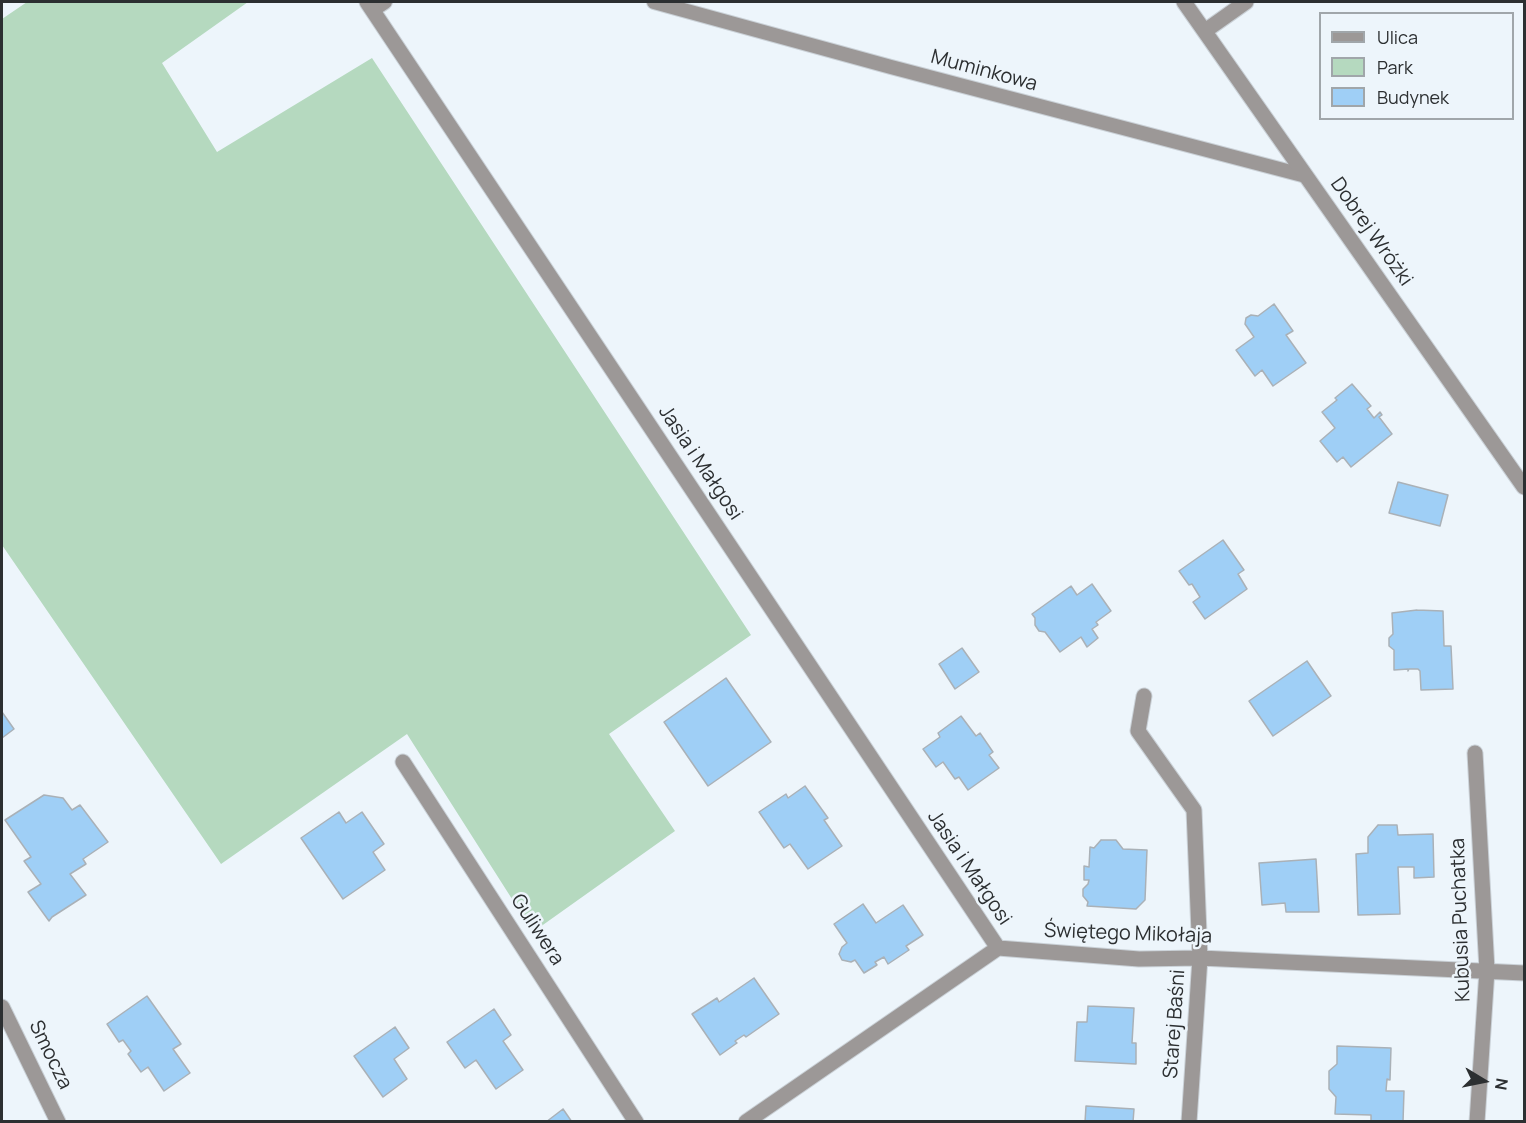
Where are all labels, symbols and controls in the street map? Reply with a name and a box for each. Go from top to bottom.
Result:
legend [1319,12,1514,120]
text: Ulica [1377,25,1418,49]
street label: Muminkowa [928,45,1040,97]
text: Park [1377,55,1413,79]
text: Budynek [1377,85,1449,109]
street label: Dobrej Wróżki [1325,173,1417,291]
street label: Jasia i Małgosi [653,401,747,525]
street label: Jasia i Małgosi [922,806,1016,930]
street label: Kubusia Puchatka [1446,838,1476,1002]
street label: Guliwera [505,890,569,970]
street label: Świętego Mikołaja [1043,919,1213,949]
street label: Starej Baśni [1159,969,1191,1079]
street label: Smocza [23,1017,77,1093]
north arrow [1454,1051,1514,1111]
text: N [1490,1077,1514,1092]

